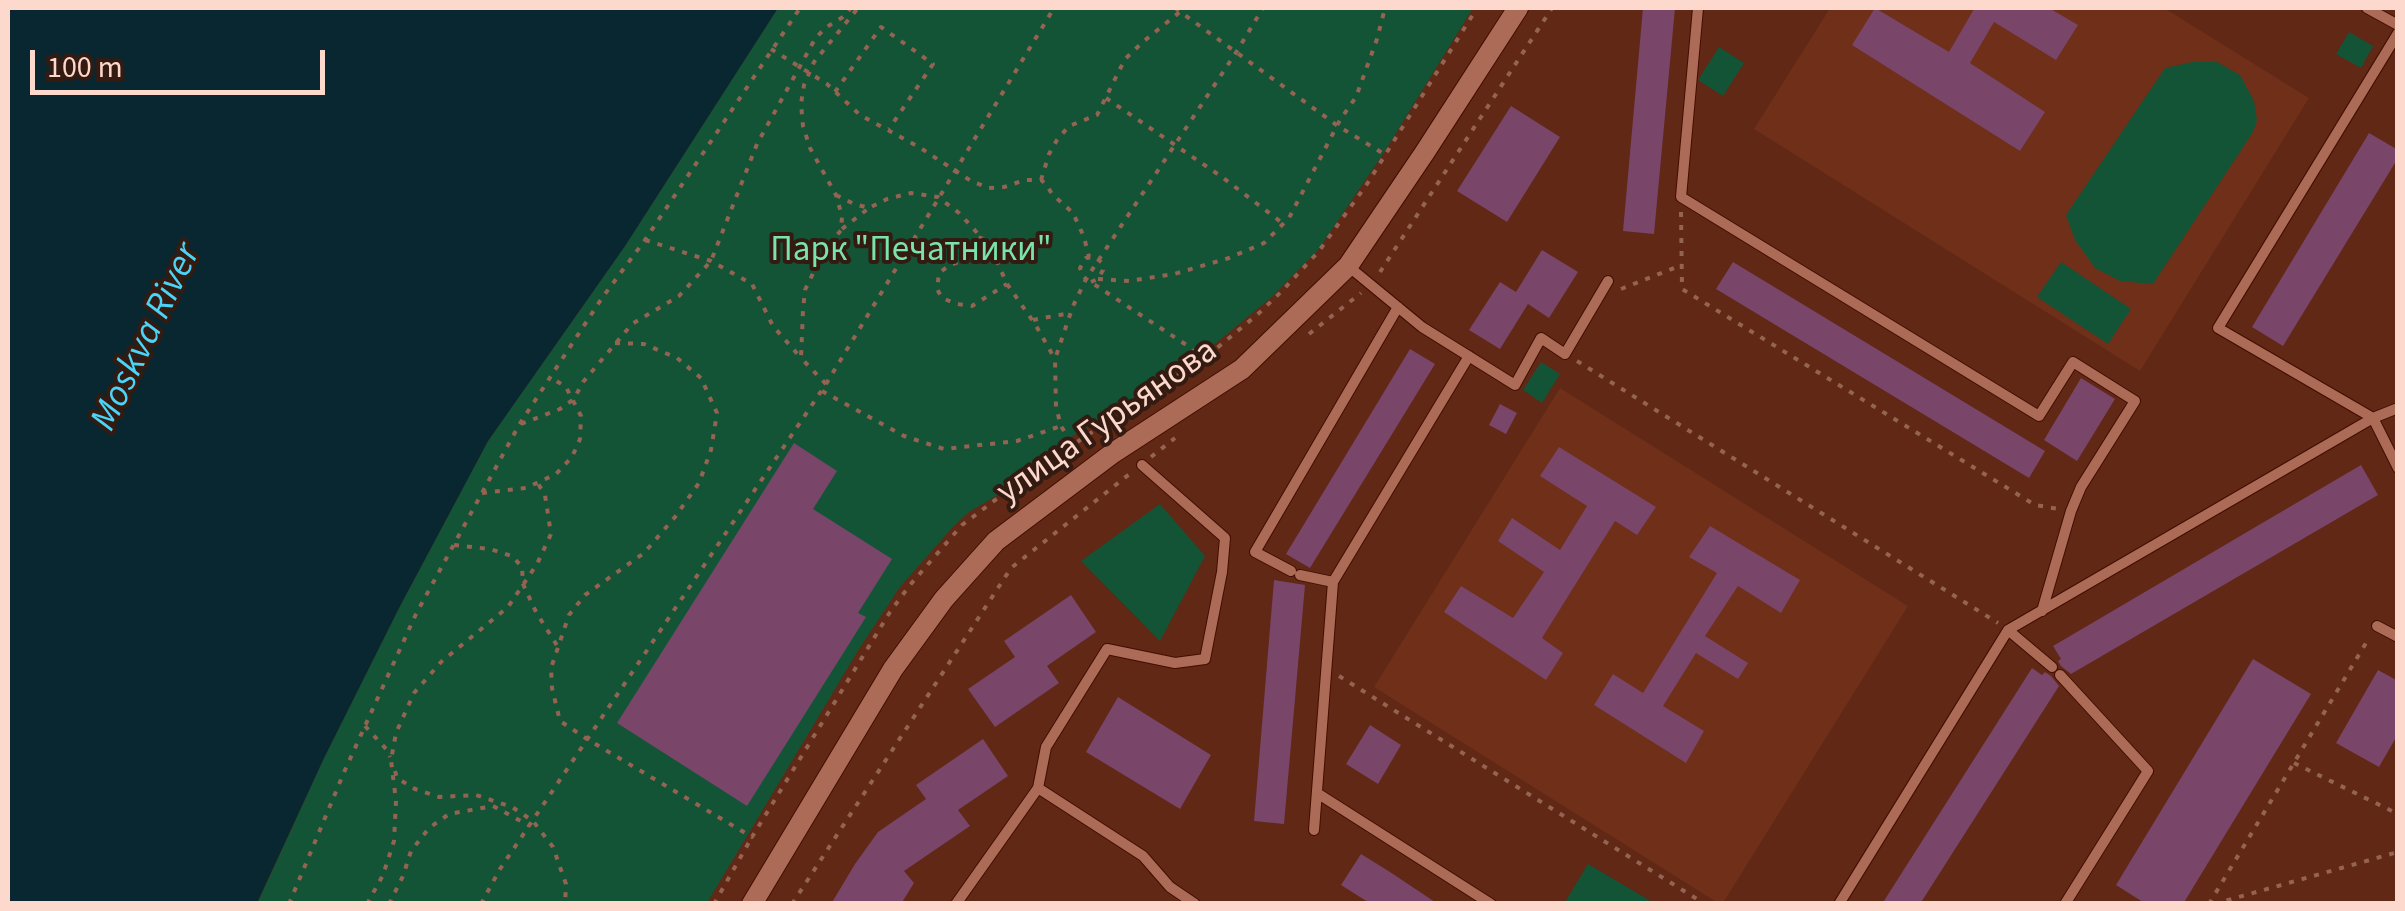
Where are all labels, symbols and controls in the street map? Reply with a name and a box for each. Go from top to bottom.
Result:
scale bar [35,30,330,92]
text: 100 m [47,46,123,89]
park label: Парк "Печатники" [770,231,1052,273]
water label: Moskva River [83,237,213,439]
street label: улица Гурьянова [990,331,1226,515]

